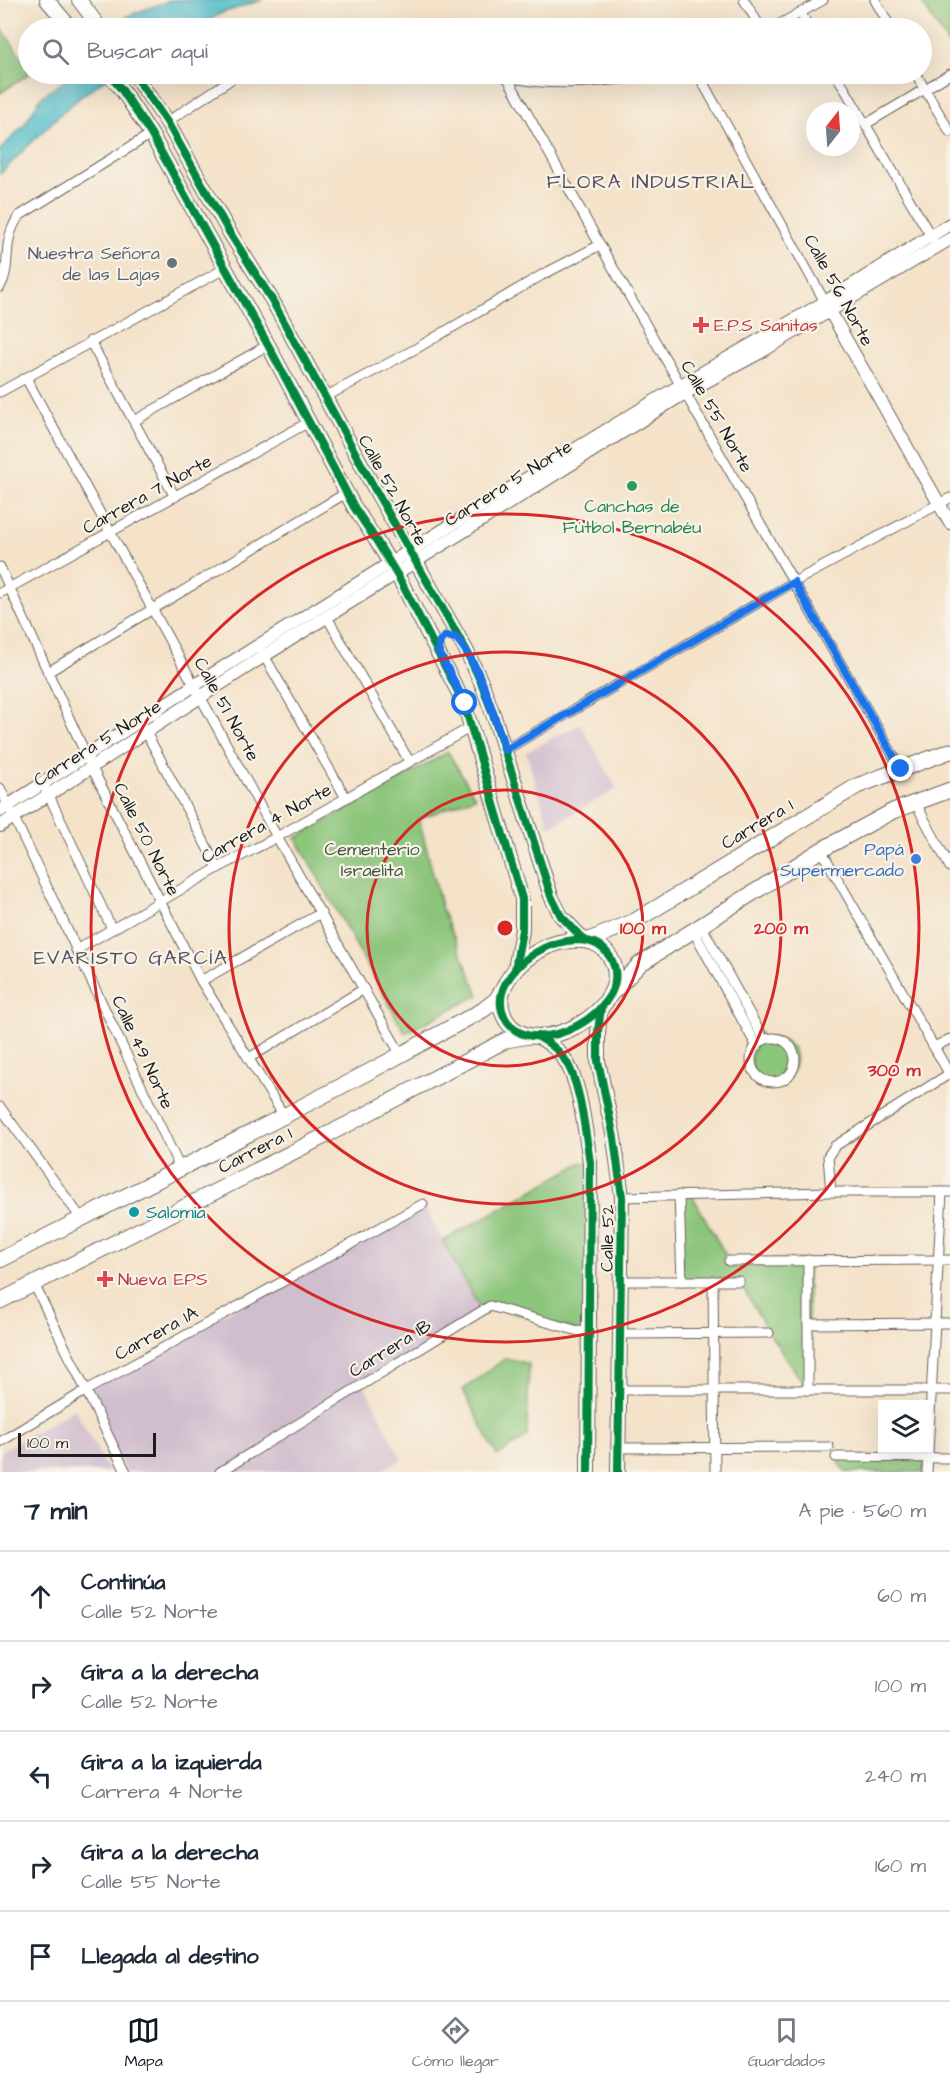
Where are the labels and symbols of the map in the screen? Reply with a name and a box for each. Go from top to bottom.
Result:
north arrow [806,102,860,156]
district label: FLORA INDUSTRIAL [546,168,756,196]
street label: Calle 56 Norte [798,230,880,351]
place label: Nuestra Señora de las Lajas [28,241,160,287]
marker: Nuestra Señora de las Lajas [165,256,179,270]
place label: E.P.S Sanitas [714,313,818,338]
marker: E.P.S Sanitas [692,316,710,334]
street label: Calle 55 Norte [674,356,759,477]
street label: Calle 52 Norte [352,430,433,550]
street label: Carrera 5 Norte [440,434,577,533]
street label: Carrera 7 Norte [78,448,217,540]
marker: Canchas de Fútbol Bernabéu [625,479,639,493]
place label: Canchas de Fútbol Bernabéu [563,494,701,540]
street label: Calle 51 Norte [188,653,266,766]
route start [451,689,477,715]
street label: Carrera 5 Norte [29,694,166,793]
route end [887,755,913,781]
street label: Carrera 4 Norte [196,777,336,870]
street label: Calle 50 Norte [107,778,186,900]
street label: Carrera 1 [716,793,798,856]
park label: Cementerio Israelita [324,837,420,883]
place label: Papá Supermercado [780,837,904,883]
marker: Papá Supermercado [909,852,923,866]
text: 100 m [620,916,667,941]
text: 200 m [753,916,809,941]
centre of rings [495,918,515,938]
district label: EVARISTO GARCÍA [34,944,228,972]
street label: Calle 49 Norte [105,991,180,1113]
text: 300 m [866,1058,922,1083]
street label: Carrera 1 [214,1121,297,1180]
place label: Salomia [146,1200,206,1225]
street label: Calle 52 [594,1203,621,1272]
marker: Salomia [127,1205,141,1219]
place label: Nueva EPS [118,1267,208,1292]
marker: Nueva EPS [96,1270,114,1288]
street label: Carrera 1A [110,1300,203,1367]
street label: Carrera 1B [344,1313,436,1384]
scale bar [18,1430,156,1458]

